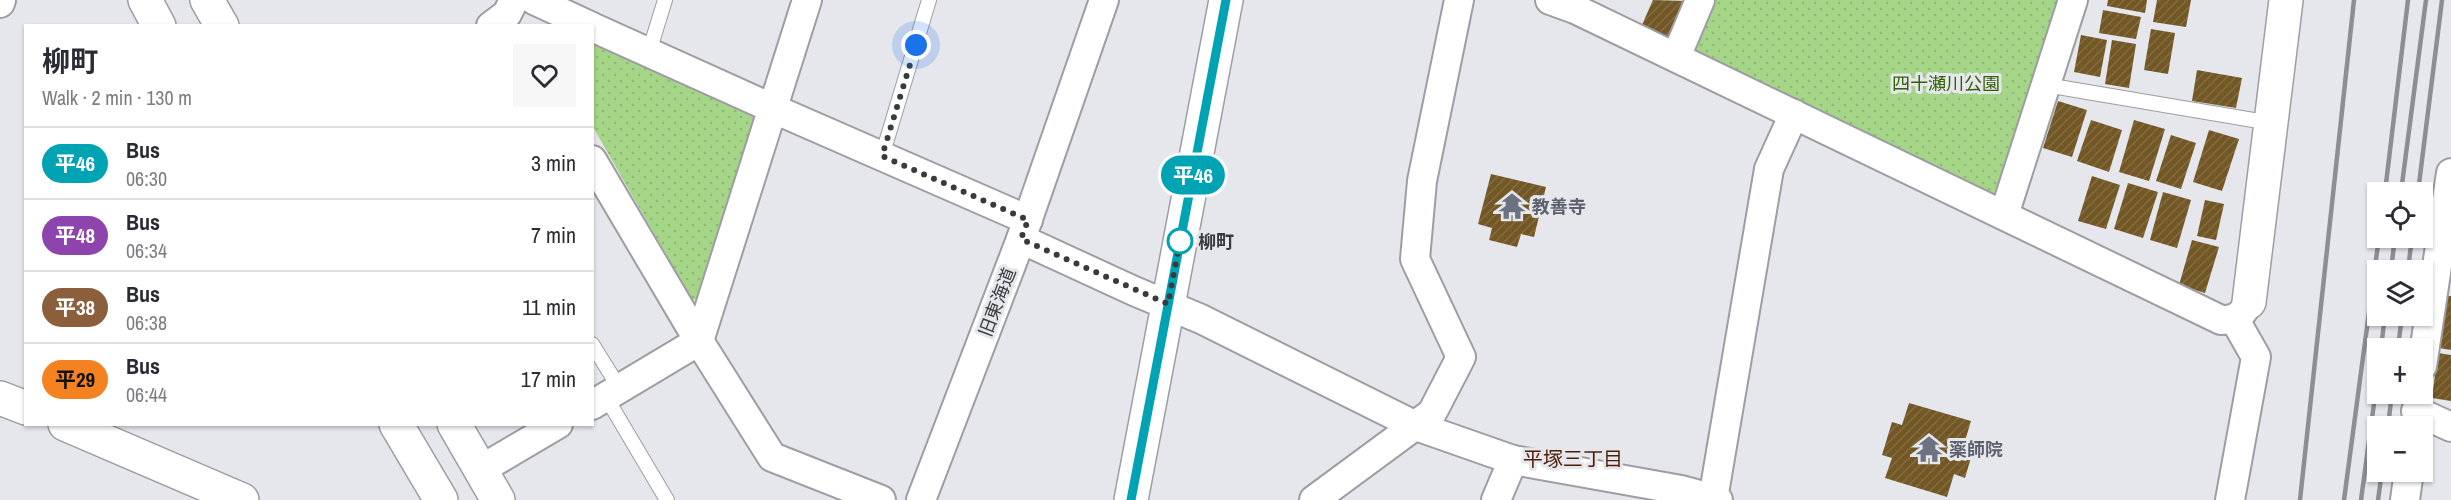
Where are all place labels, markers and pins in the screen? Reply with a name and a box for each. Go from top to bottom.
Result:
temple icon: 教善寺 [1497,191,1527,221]
place label: 教善寺 [1532,194,1586,219]
marker: 柳町 [1167,228,1193,254]
place label: 柳町 [1198,229,1234,254]
temple icon: 薬師院 [1914,434,1944,464]
place label: 薬師院 [1949,437,2003,462]

